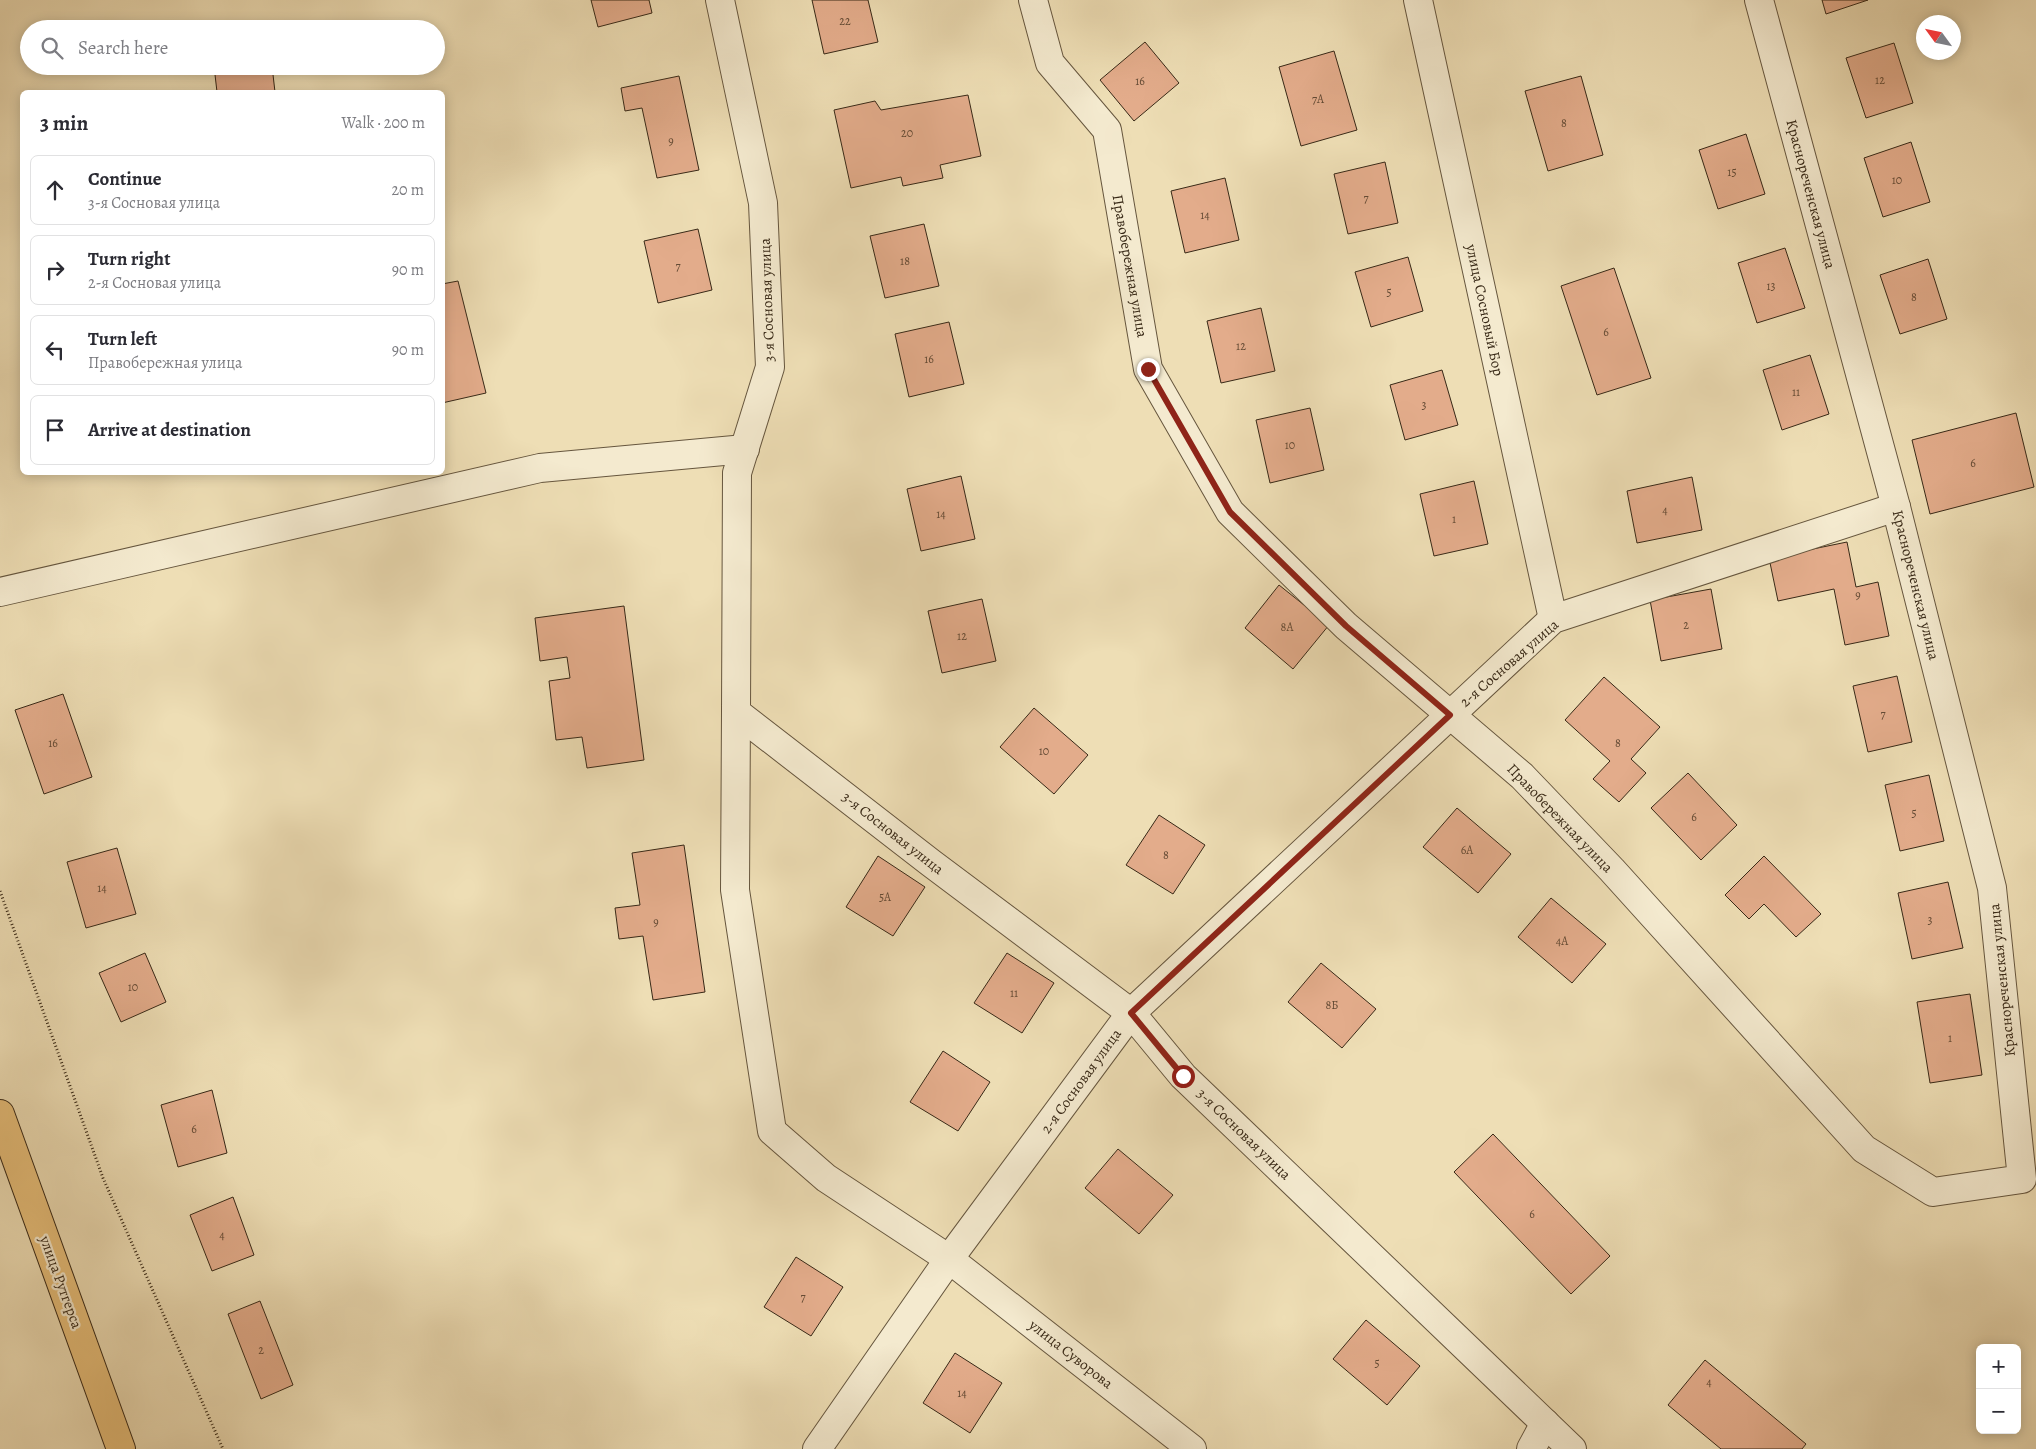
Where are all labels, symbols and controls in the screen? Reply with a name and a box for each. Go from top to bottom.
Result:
house number: 22 [839,13,851,29]
north arrow [1916,15,1961,60]
search box [20,20,445,75]
icon: search [38,34,66,62]
text: Search here [78,35,168,61]
house number: 12 [1875,72,1885,88]
house number: 16 [1135,73,1145,89]
house number: 7А [1312,91,1325,107]
text: 3 min [40,109,88,137]
text: Walk · 200 m [341,112,425,134]
house number: 8 [1561,115,1567,131]
street label: Краснореченская улица [1781,117,1841,271]
house number: 20 [901,125,913,141]
house number: 9 [668,133,674,149]
house number: 15 [1727,164,1737,180]
text: Continue [88,166,162,192]
house number: 10 [1892,172,1902,188]
icon: ahead [41,176,69,204]
text: 20 m [391,179,424,201]
house number: 7 [1363,190,1369,206]
text: 3-я Сосновая улица [88,192,220,214]
street label: Правобережная улица [1108,193,1152,339]
house number: 14 [1200,207,1210,223]
street label: 3-я Сосновая улица [755,238,779,362]
street label: улица Сосновый Бор [1461,241,1509,378]
text: Turn right [88,246,170,272]
house number: 18 [900,253,910,269]
icon: right [41,256,69,284]
house number: 7 [675,258,681,274]
text: 90 m [392,259,424,281]
text: 2-я Сосновая улица [88,272,221,294]
house number: 13 [1766,278,1776,294]
house number: 5 [1386,284,1392,300]
house number: 8 [1911,289,1917,305]
house number: 6 [1603,324,1609,340]
text: Turn left [88,326,157,352]
icon: left [41,336,69,364]
house number: 12 [1236,338,1246,354]
text: 90 m [392,339,424,361]
house number: 16 [924,351,934,367]
text: Правобережная улица [88,352,242,374]
route end [1137,358,1160,381]
house number: 11 [1792,384,1800,400]
house number: 3 [1422,397,1427,413]
icon: arrive [41,416,69,444]
text: Arrive at destination [88,417,251,443]
house number: 10 [1285,437,1295,453]
house number: 6 [1970,455,1976,471]
house number: 4 [1662,502,1668,518]
house number: 14 [936,506,946,522]
street label: Краснореченская улица [1888,508,1944,662]
house number: 1 [1452,511,1456,527]
house number: 9 [1855,587,1861,603]
street label: 2-я Сосновая улица [1455,614,1563,711]
house number: 2 [1683,617,1689,633]
house number: 8А [1281,619,1294,635]
house number: 12 [957,628,967,644]
house number: 7 [1880,706,1886,722]
house number: 16 [48,735,58,751]
house number: 8 [1615,735,1621,751]
house number: 10 [1039,743,1049,759]
street label: Правобережная улица [1503,759,1618,877]
street label: 3-я Сосновая улица [838,787,948,879]
house number: 5 [1911,805,1917,821]
house number: 6 [1691,809,1697,825]
house number: 6А [1461,842,1474,858]
house number: 8 [1163,847,1169,863]
house number: 14 [97,880,107,896]
house number: 5А [879,889,892,905]
street label: Краснореченская улица [1984,902,2020,1058]
house number: 3 [1928,912,1933,928]
house number: 9 [653,914,659,930]
house number: 4А [1556,933,1569,949]
house number: 10 [128,979,138,995]
house number: 11 [1010,985,1018,1001]
house number: 8Б [1326,997,1338,1013]
street label: 2-я Сосновая улица [1036,1025,1126,1137]
house number: 1 [1948,1030,1952,1046]
route start [1172,1065,1195,1088]
street label: 3-я Сосновая улица [1192,1084,1296,1184]
house number: 6 [191,1121,197,1137]
house number: 6 [1529,1206,1535,1222]
house number: 4 [219,1227,225,1243]
street label: улица Рутгерса [35,1232,87,1331]
house number: 7 [800,1289,806,1305]
street label: улица Суворова [1024,1314,1117,1393]
house number: 2 [258,1342,264,1358]
map controls [1976,1344,2021,1434]
button: + [1976,1344,2021,1389]
house number: 5 [1374,1355,1380,1371]
house number: 4 [1706,1374,1712,1390]
house number: 14 [957,1385,967,1401]
button: − [1976,1389,2021,1434]

